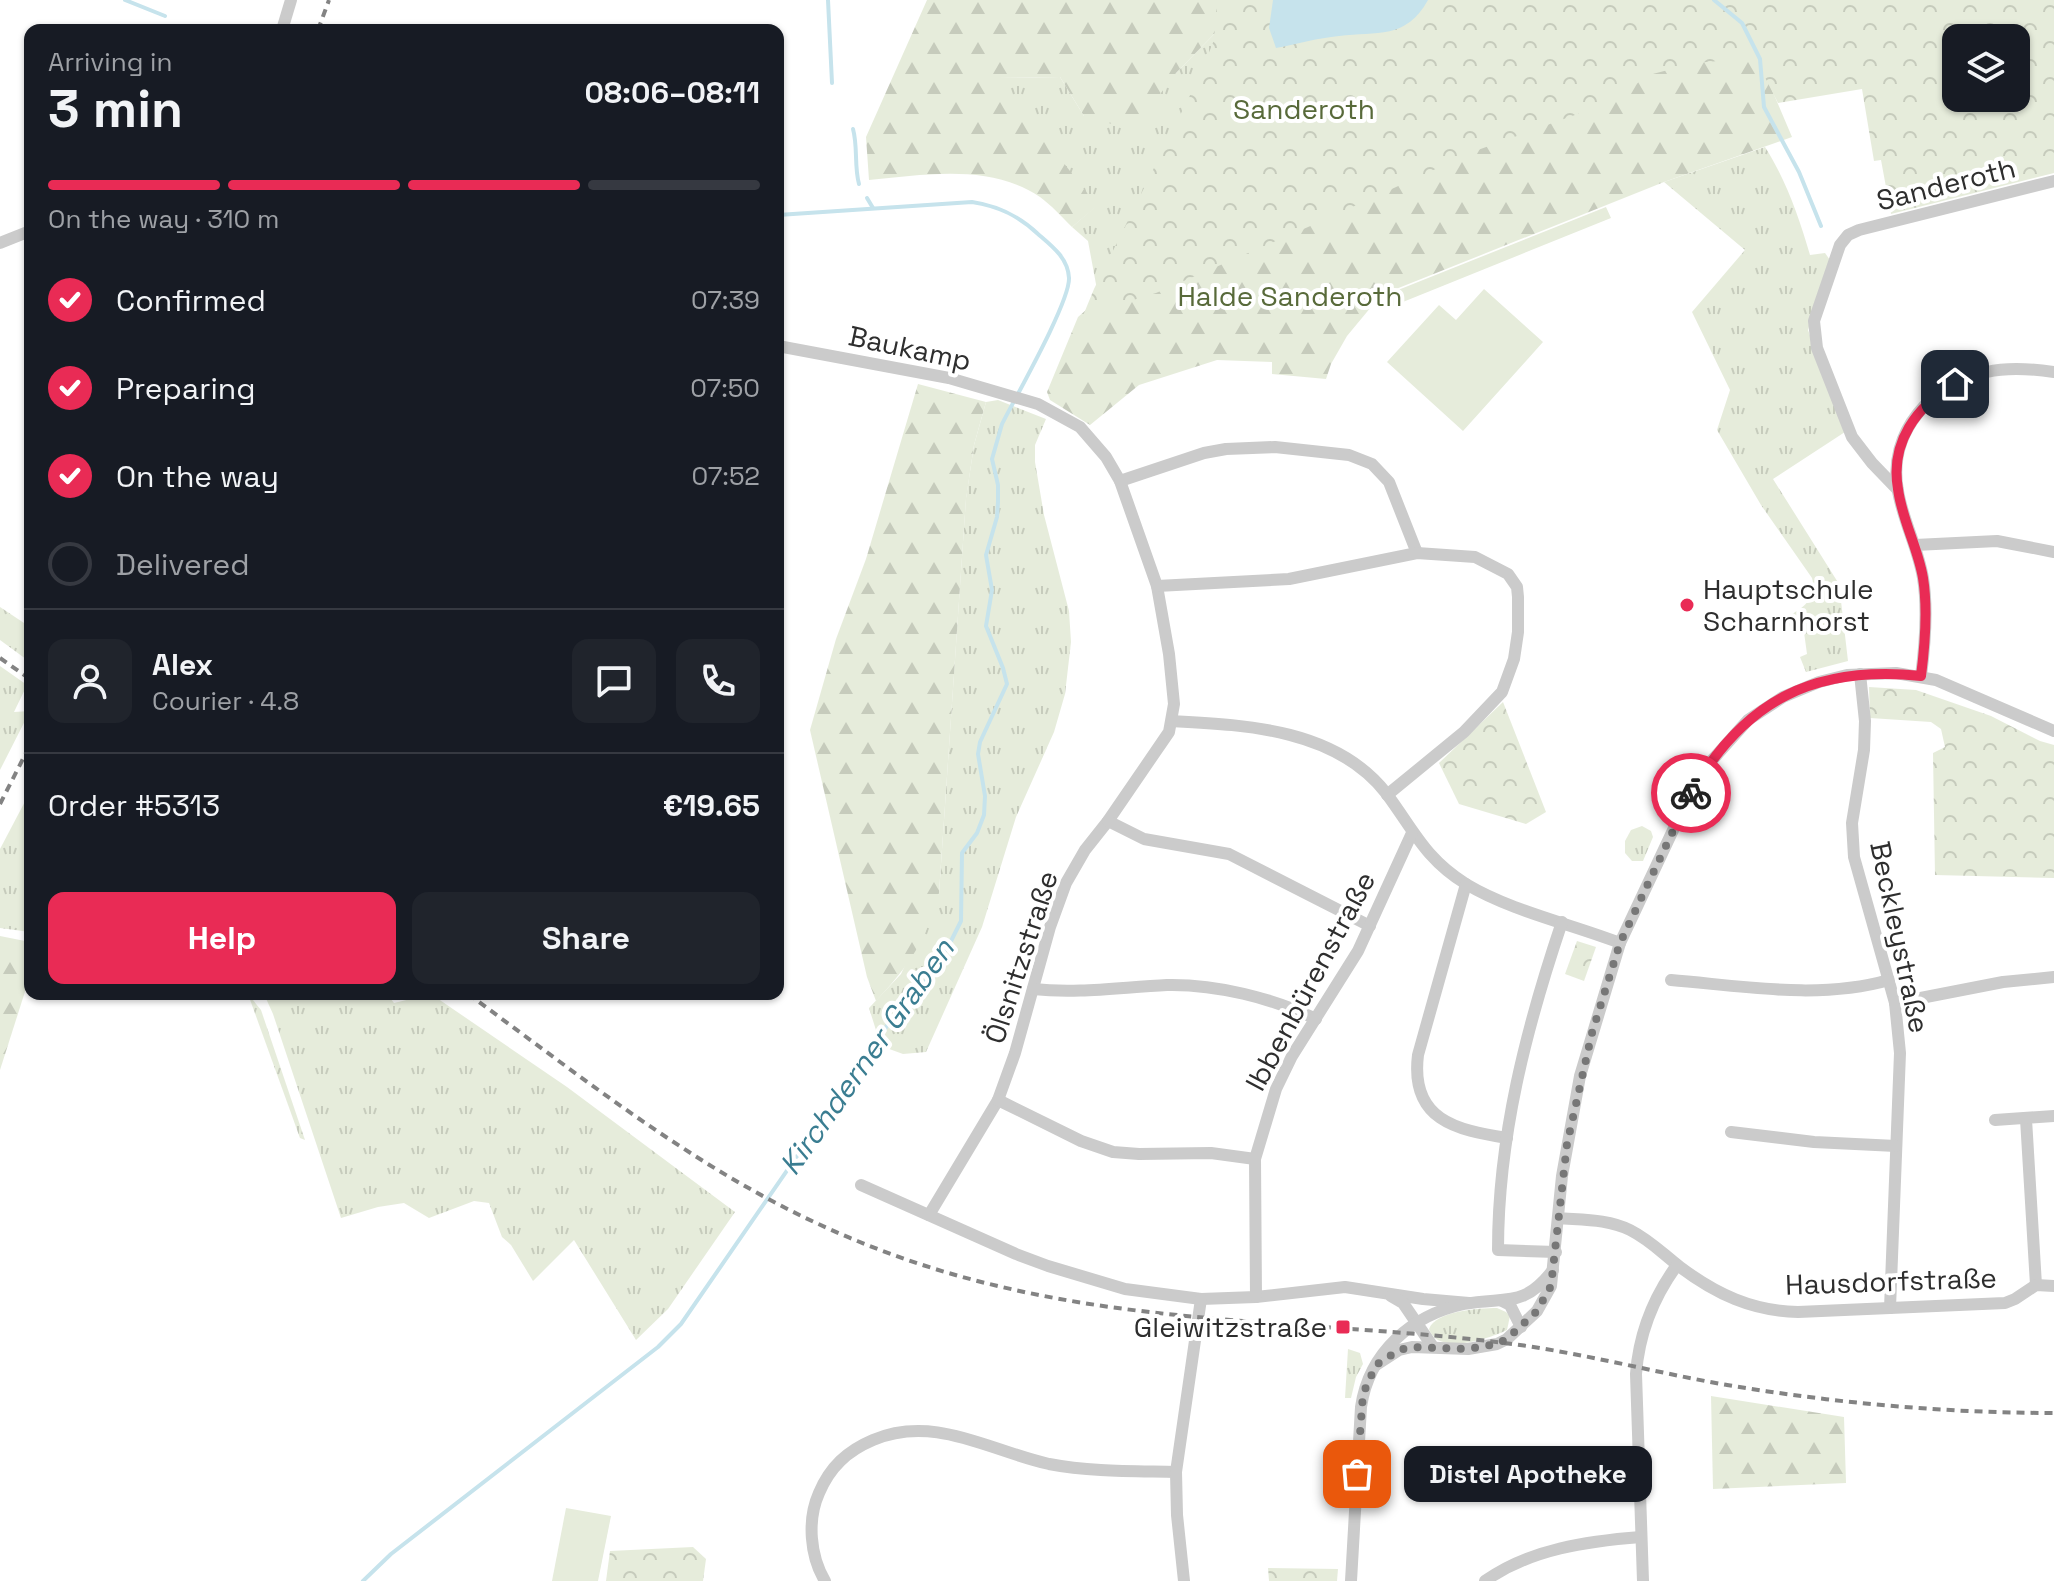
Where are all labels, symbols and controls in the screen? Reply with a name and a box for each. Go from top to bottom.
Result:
map controls [1942,24,2030,112]
button: layers [1942,24,2030,112]
text: Arriving in [48,45,172,79]
text: 08:06–08:11 [585,73,760,112]
text: 3 min [48,76,183,142]
park label: Sanderoth [1233,91,1375,127]
street label: Sanderoth [1873,149,2019,219]
text: On the way · 310 m [48,202,279,236]
icon: check [48,278,92,322]
park label: Halde Sanderoth [1177,278,1403,314]
text: Confirmed [116,281,266,320]
text: 07:39 [691,283,760,317]
street label: Baukamp [845,317,975,379]
pin [1921,350,1989,418]
icon: home [1933,362,1977,406]
icon: check [48,366,92,410]
text: Preparing [116,369,255,408]
text: 07:50 [690,371,760,405]
icon: check [48,454,92,498]
text: On the way [116,457,279,496]
text: 07:52 [692,459,760,493]
text: Delivered [116,545,250,584]
place label: Hauptschule Scharnhorst [1703,571,1874,639]
marker: Hauptschule Scharnhorst [1678,596,1696,614]
button: person [48,639,132,723]
button: chat [572,639,656,723]
button: phone [676,639,760,723]
text: Alex [152,645,213,684]
text: Courier · 4.8 [152,684,299,718]
courier [1651,753,1731,833]
icon: bike [1669,771,1713,815]
text: Order #5313 [48,786,220,825]
text: €19.65 [663,786,760,825]
street label: Beckleystraße [1862,838,1938,1036]
street label: Ibbenbürenstraße [1237,865,1383,1097]
street label: Ölsnitzstraße [976,866,1066,1048]
button: Help [48,892,396,984]
button: Share [412,892,760,984]
water label: Kirchderner Graben [770,931,963,1182]
street label: Hausdorfstraße [1785,1259,1997,1303]
place label: Gleiwitzstraße [1134,1309,1327,1345]
marker: Gleiwitzstraße [1334,1318,1352,1336]
pin [1323,1440,1391,1508]
callout: Distel Apotheke [1405,1446,1653,1502]
icon: bag [1335,1452,1379,1496]
text: Distel Apotheke [1429,1457,1627,1491]

